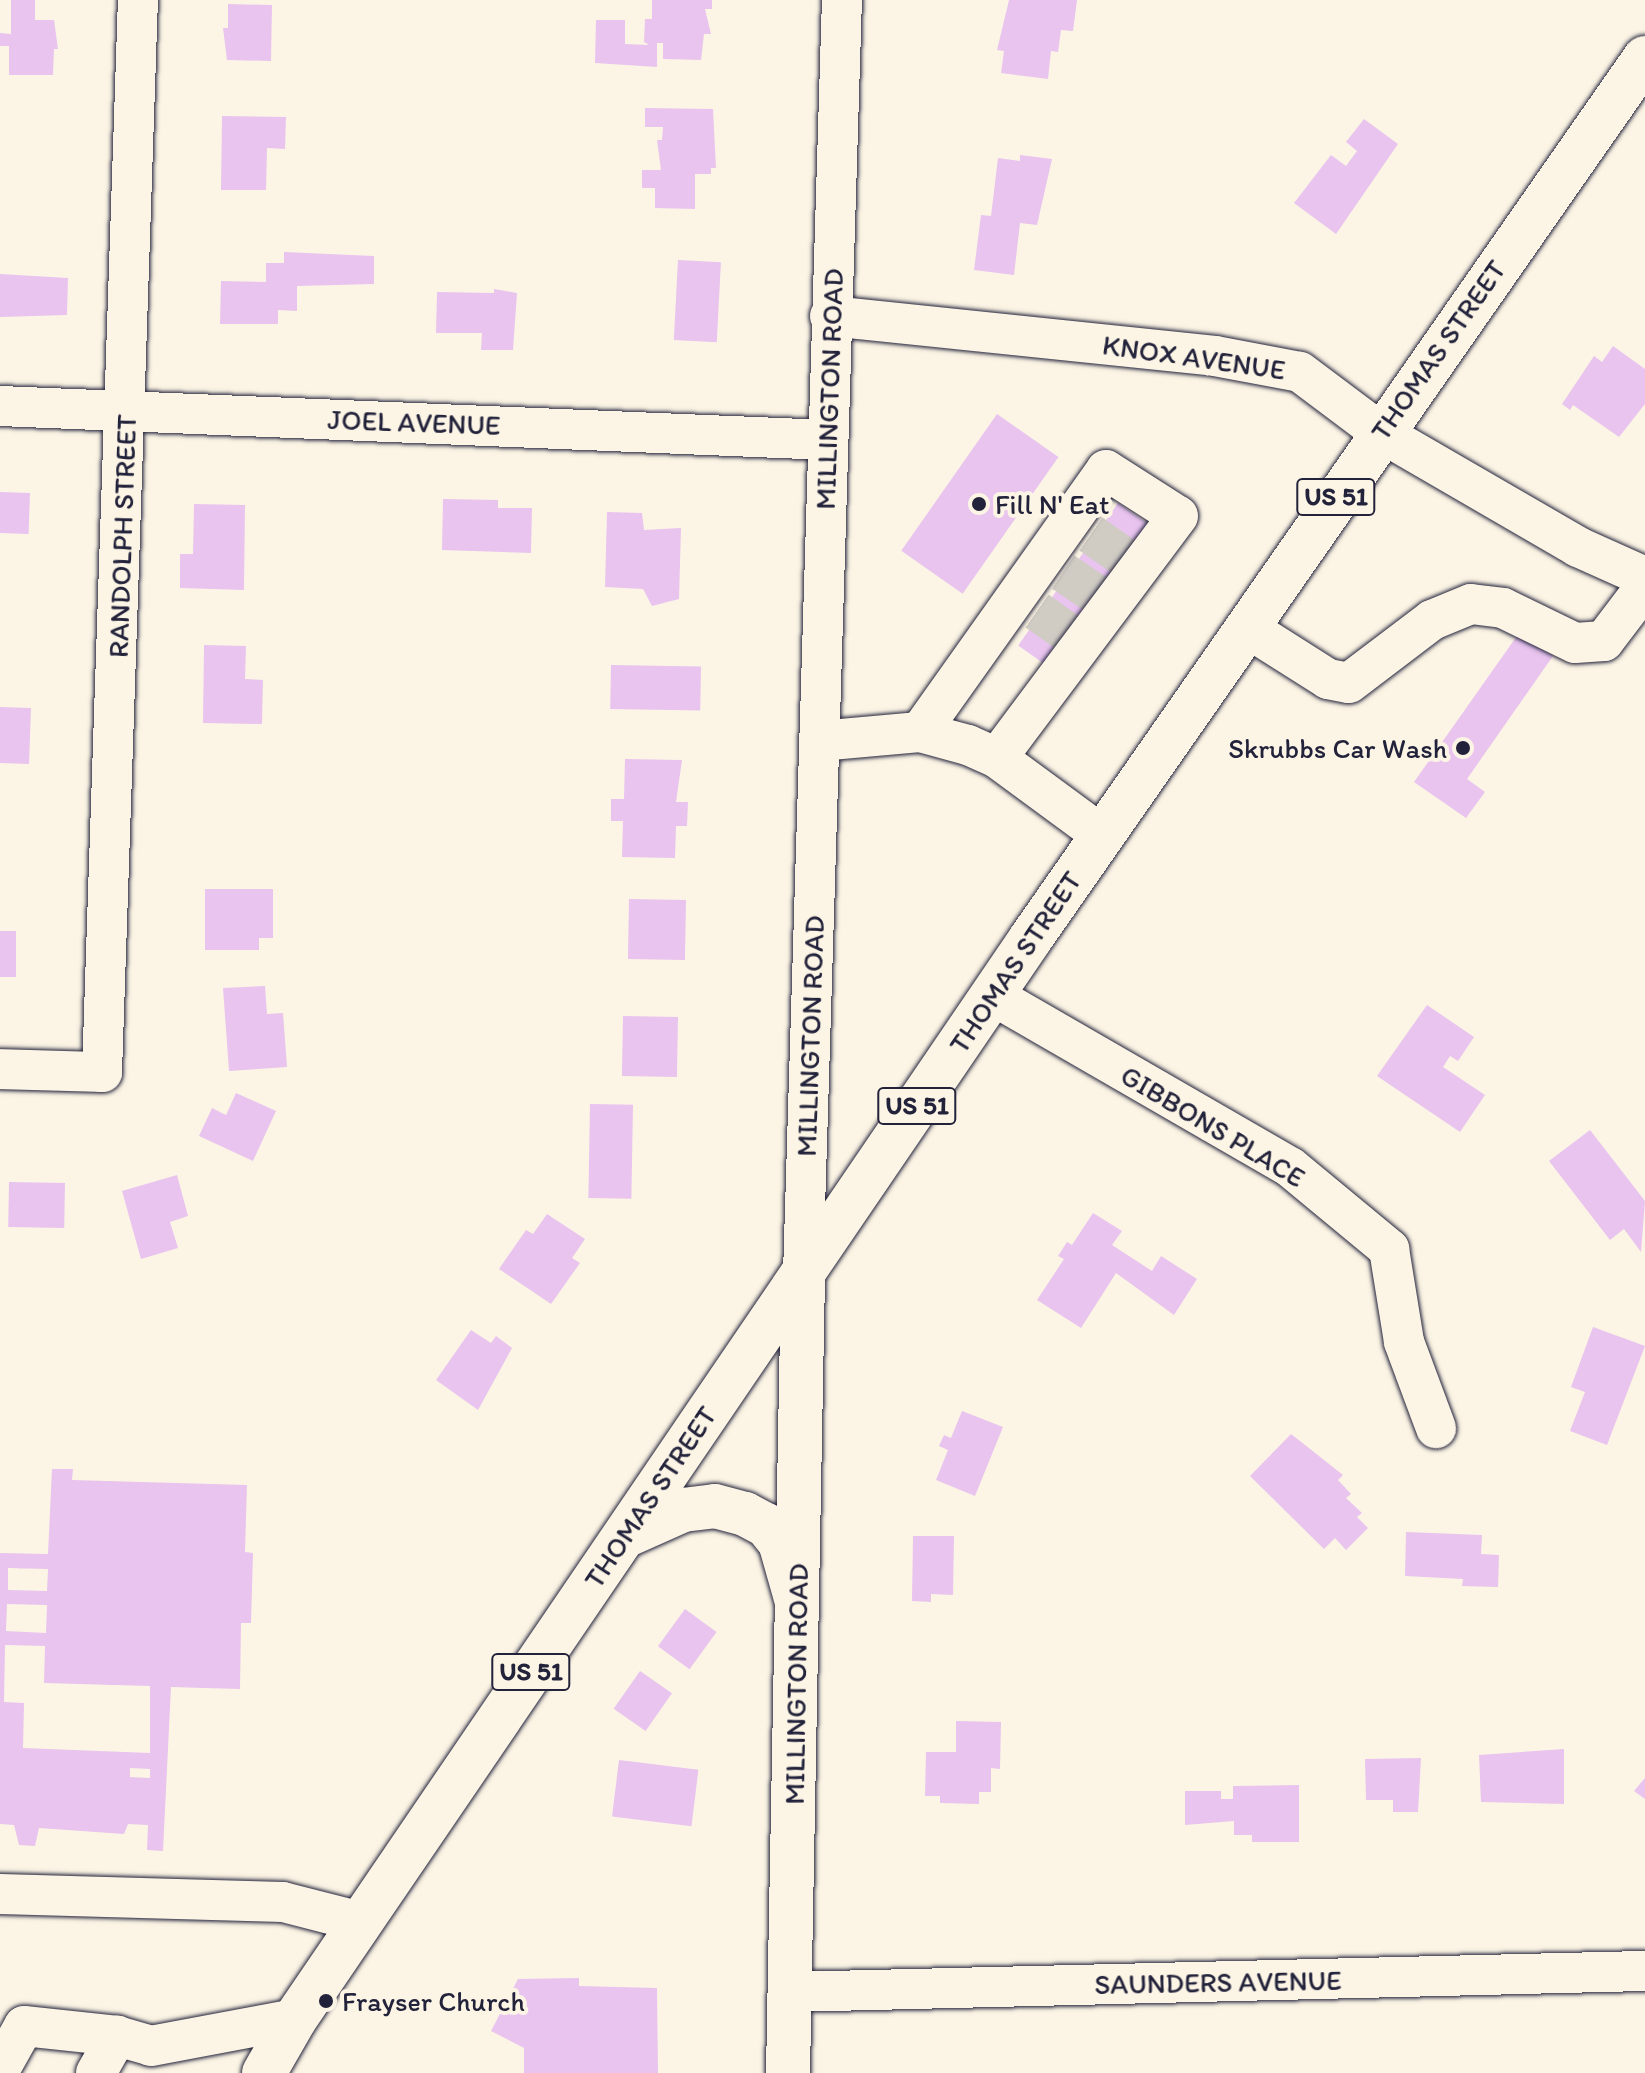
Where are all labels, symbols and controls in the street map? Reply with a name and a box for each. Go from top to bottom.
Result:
street label: THOMAS STREET [1363,253,1513,447]
street label: MILLINGTON ROAD [808,268,850,510]
street label: KNOX AVENUE [1101,328,1287,386]
street label: JOEL AVENUE [327,402,501,442]
street label: RANDOLPH STREET [101,414,143,658]
road number: US 51 [1296,475,1376,519]
place label: Fill N' Eat [995,487,1110,521]
marker: Fill N' Eat [970,495,988,513]
place label: Skrubbs Car Wash [1228,731,1447,765]
marker: Skrubbs Car Wash [1454,739,1472,757]
street label: THOMAS STREET [942,864,1088,1060]
street label: MILLINGTON ROAD [789,915,831,1157]
street label: GIBBONS PLACE [1115,1058,1311,1194]
road number: US 51 [877,1084,957,1128]
street label: THOMAS STREET [577,1399,723,1595]
street label: MILLINGTON ROAD [777,1564,815,1804]
road number: US 51 [491,1650,571,1694]
street label: SAUNDERS AVENUE [1095,1963,1341,2001]
place label: Frayser Church [342,1984,526,2018]
marker: Frayser Church [317,1992,335,2010]

